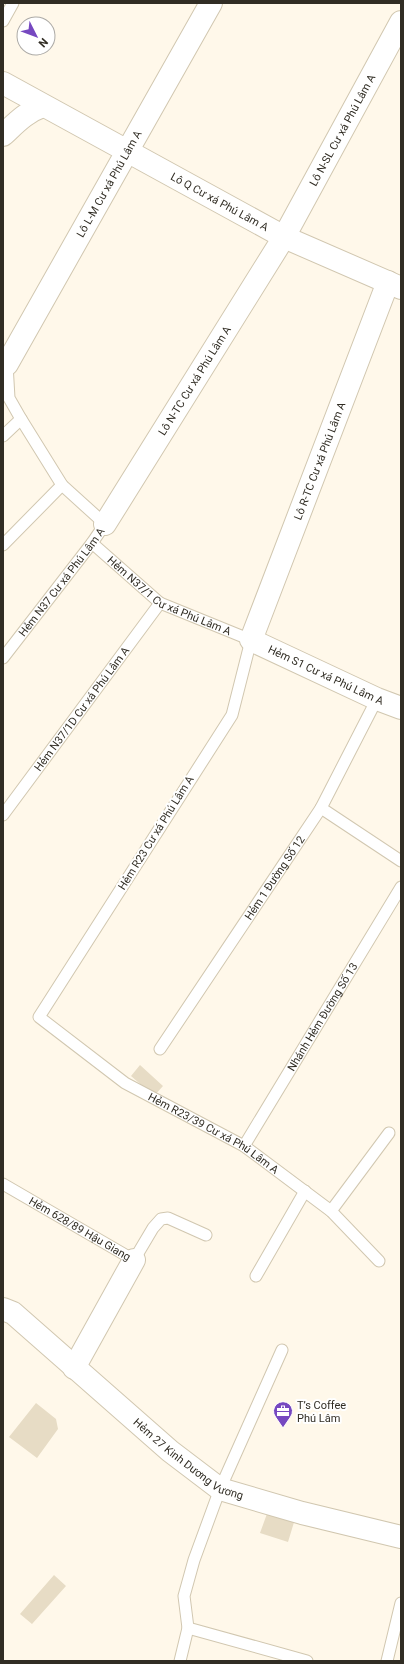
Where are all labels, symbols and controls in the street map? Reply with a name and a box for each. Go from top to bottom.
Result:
north arrow [16,16,56,56]
text: N [35,35,50,50]
street label: Lô N-SL Cư xá Phú Lâm A [307,71,378,188]
street label: Lô L-M Cư xá Phú Lâm A [74,127,145,239]
street label: Lô Q Cư xá Phú Lâm A [168,170,271,234]
street label: Lô N-TC Cư xá Phú Lâm A [155,323,234,438]
street label: Lô R-TC Cư xá Phú Lâm A [292,399,349,522]
street label: Hẻm N37 Cư xá Phú Lâm A [16,524,108,639]
street label: Hẻm N37/1 Cư xá Phú Lâm A [105,553,234,638]
street label: Hẻm S1 Cư xá Phú Lâm A [266,643,386,708]
street label: Hẻm N37/1D Cư xá Phú Lâm A [31,644,132,774]
street label: Hẻm R23 Cư xá Phú Lâm A [116,773,197,892]
street label: Hẻm 1 Đường Số 12 [242,833,307,922]
street label: Nhánh Hẻm Đường Số 13 [284,960,360,1073]
street label: Hẻm R23/39 Cư xá Phú Lâm A [146,1090,282,1177]
street label: Hẻm 628/89 Hậu Giang [27,1194,133,1263]
place label: T’s Coffee Phú Lâm [297,1399,346,1425]
office icon: T’s Coffee Phú Lâm [272,1400,294,1428]
street label: Hẻm 27 Kinh Dương Vương [131,1415,245,1502]

